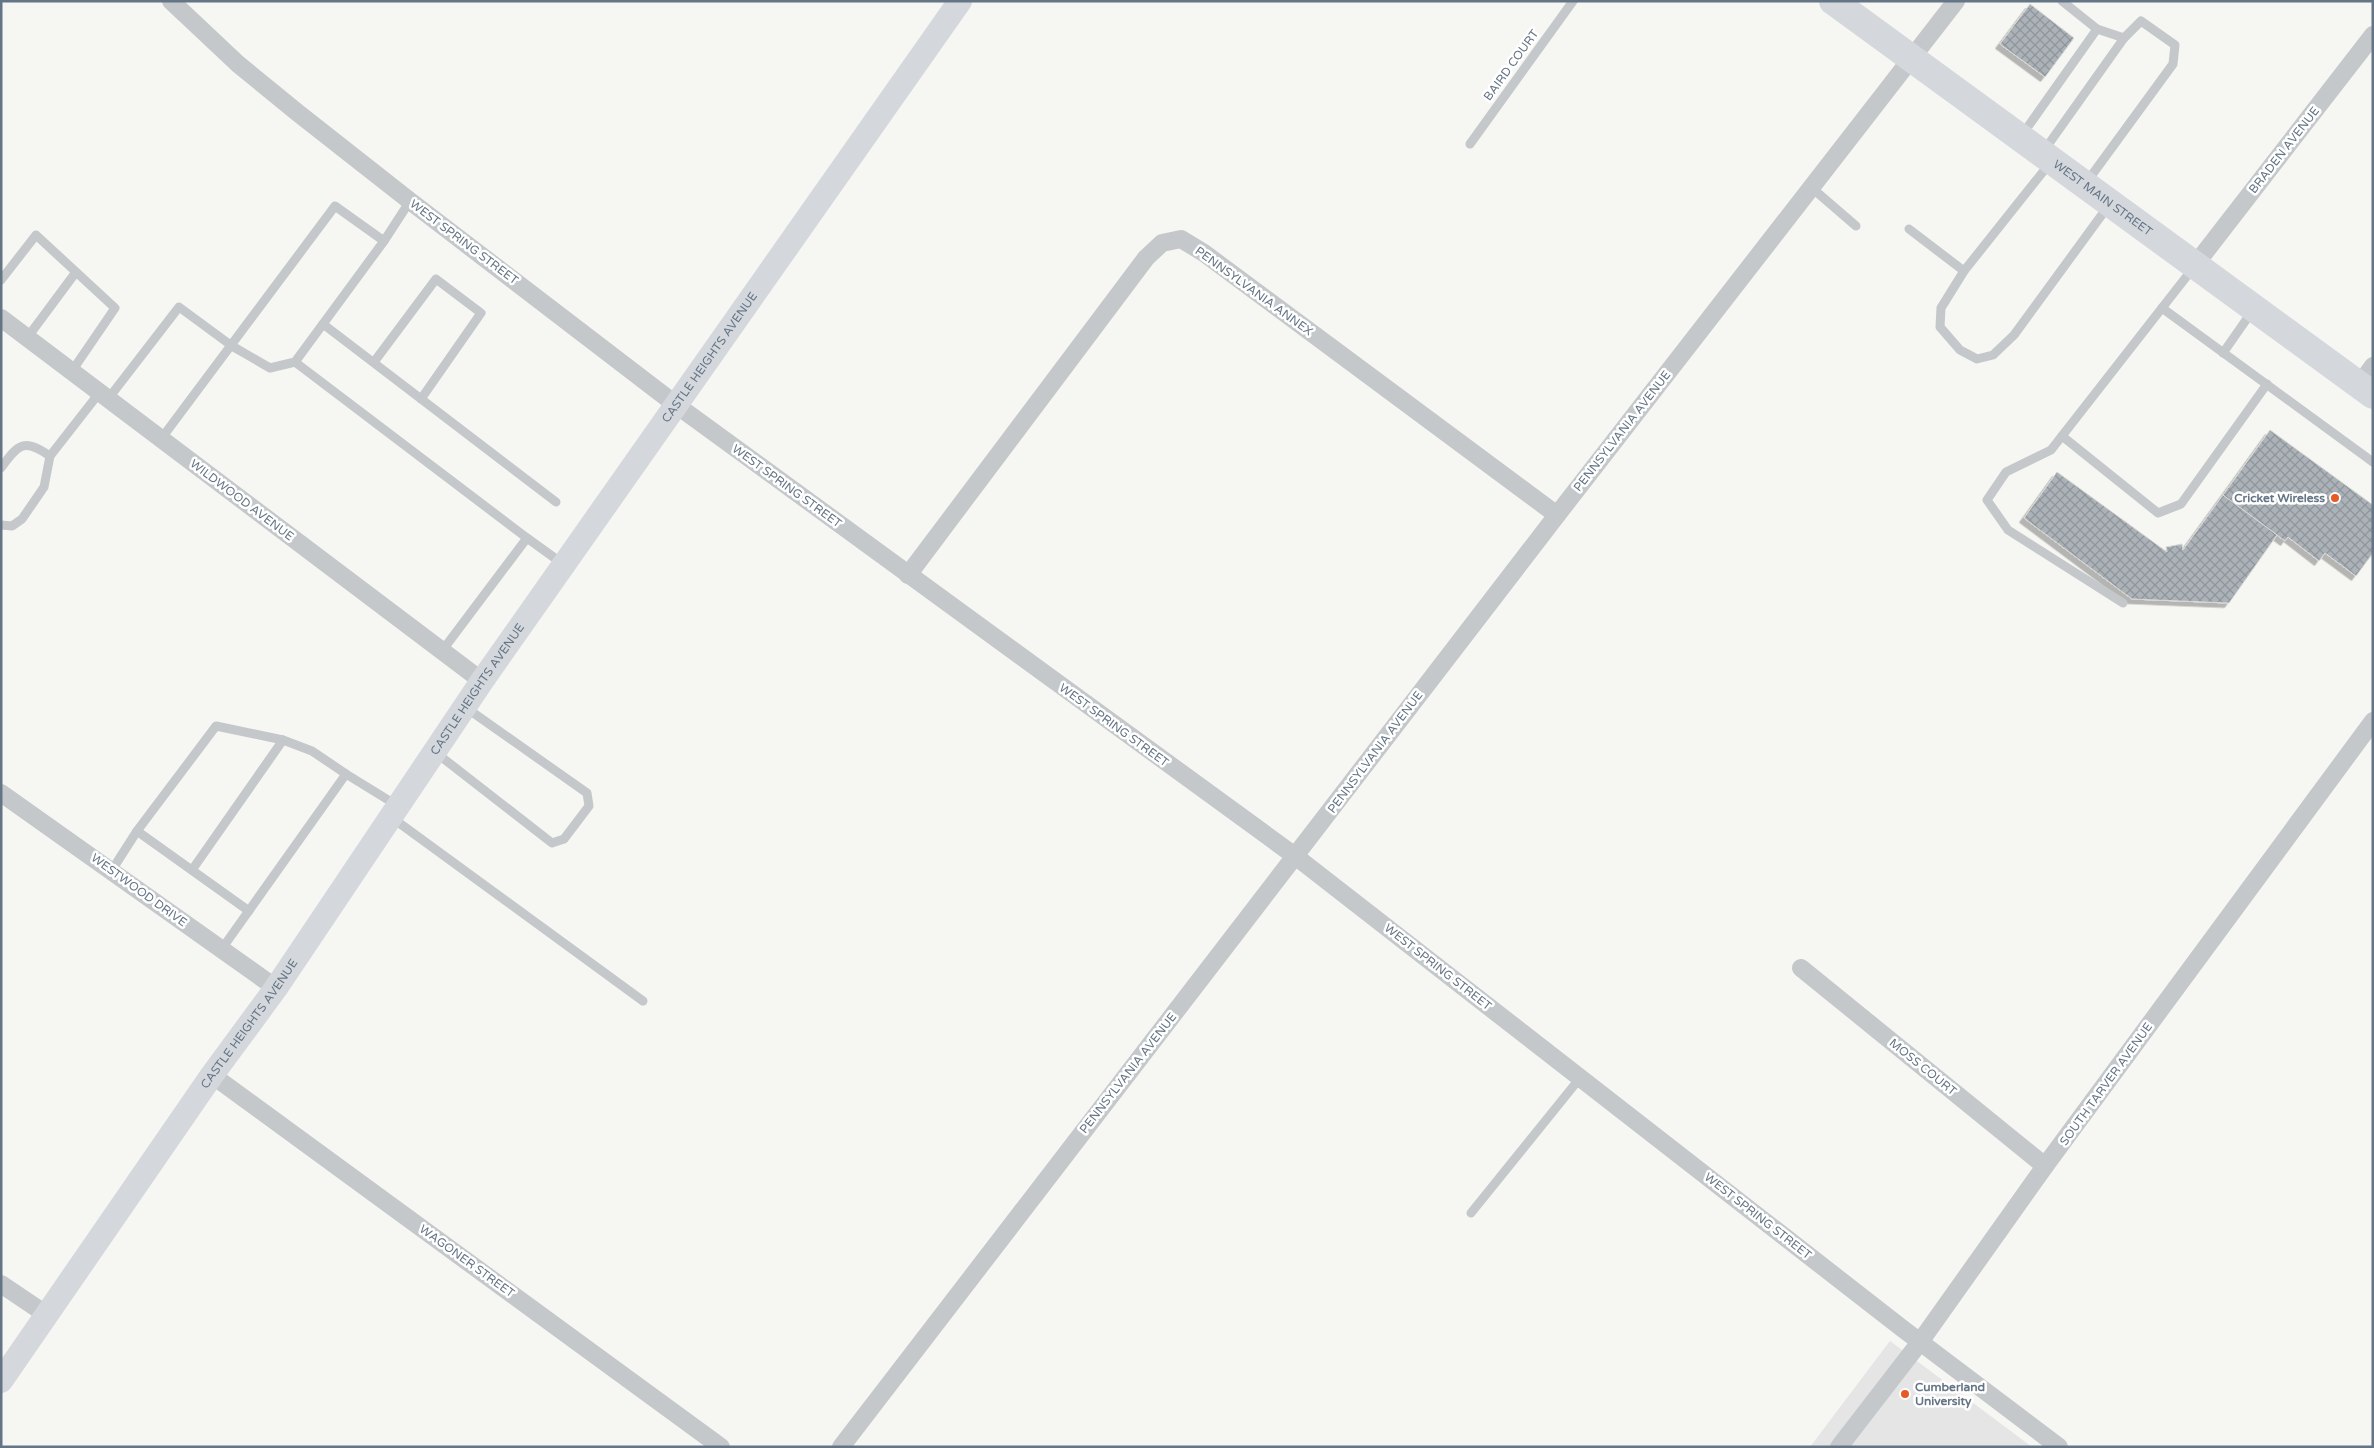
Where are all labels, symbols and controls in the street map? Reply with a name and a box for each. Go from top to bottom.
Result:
street label: BAIRD COURT [1481,26,1542,103]
street label: BRADEN AVENUE [2246,104,2322,196]
street label: WEST MAIN STREET [2050,157,2156,239]
street label: WEST SPRING STREET [407,197,521,288]
street label: PENNSYLVANIA ANNEX [1192,244,1316,338]
street label: CASTLE HEIGHTS AVENUE [659,289,760,425]
street label: PENNSYLVANIA AVENUE [1571,368,1674,494]
street label: WEST SPRING STREET [730,442,845,531]
street label: WILDWOOD AVENUE [187,456,297,544]
place label: Cricket Wireless [2234,491,2325,505]
marker: Cricket Wireless [2329,492,2341,504]
street label: CASTLE HEIGHTS AVENUE [427,620,527,758]
street label: WEST SPRING STREET [1057,681,1172,770]
street label: PENNSYLVANIA AVENUE [1325,688,1426,816]
street label: WESTWOOD DRIVE [88,851,190,930]
street label: WEST SPRING STREET [1382,921,1495,1014]
street label: CASTLE HEIGHTS AVENUE [198,956,301,1091]
street label: PENNSYLVANIA AVENUE [1077,1010,1180,1136]
street label: SOUTH TARVER AVENUE [2057,1020,2155,1148]
street label: MOSS COURT [1887,1036,1960,1099]
street label: WEST SPRING STREET [1702,1170,1815,1263]
street label: WAGONER STREET [417,1222,518,1301]
place label: Cumberland University [1915,1380,1985,1409]
marker: Cumberland University [1899,1388,1911,1400]

